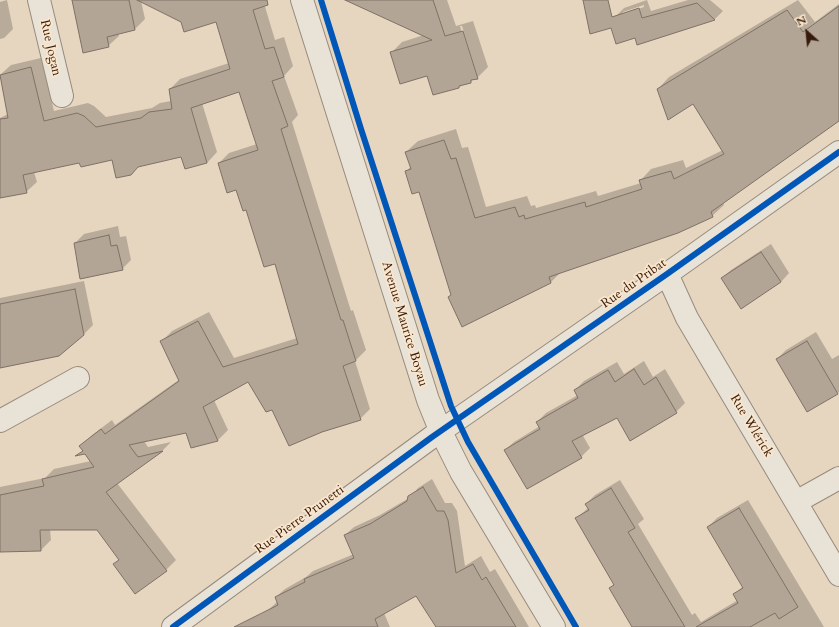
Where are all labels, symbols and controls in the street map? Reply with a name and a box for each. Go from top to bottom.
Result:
north arrow [787,12,827,52]
text: N [794,12,809,30]
street label: Rue Jogan [36,18,64,78]
street label: Rue du Pribat [598,256,670,312]
street label: Avenue Maurice Boyau [378,260,430,388]
street label: Rue Wlérick [726,392,776,460]
street label: Rue Pierre Prunetti [252,482,348,558]

